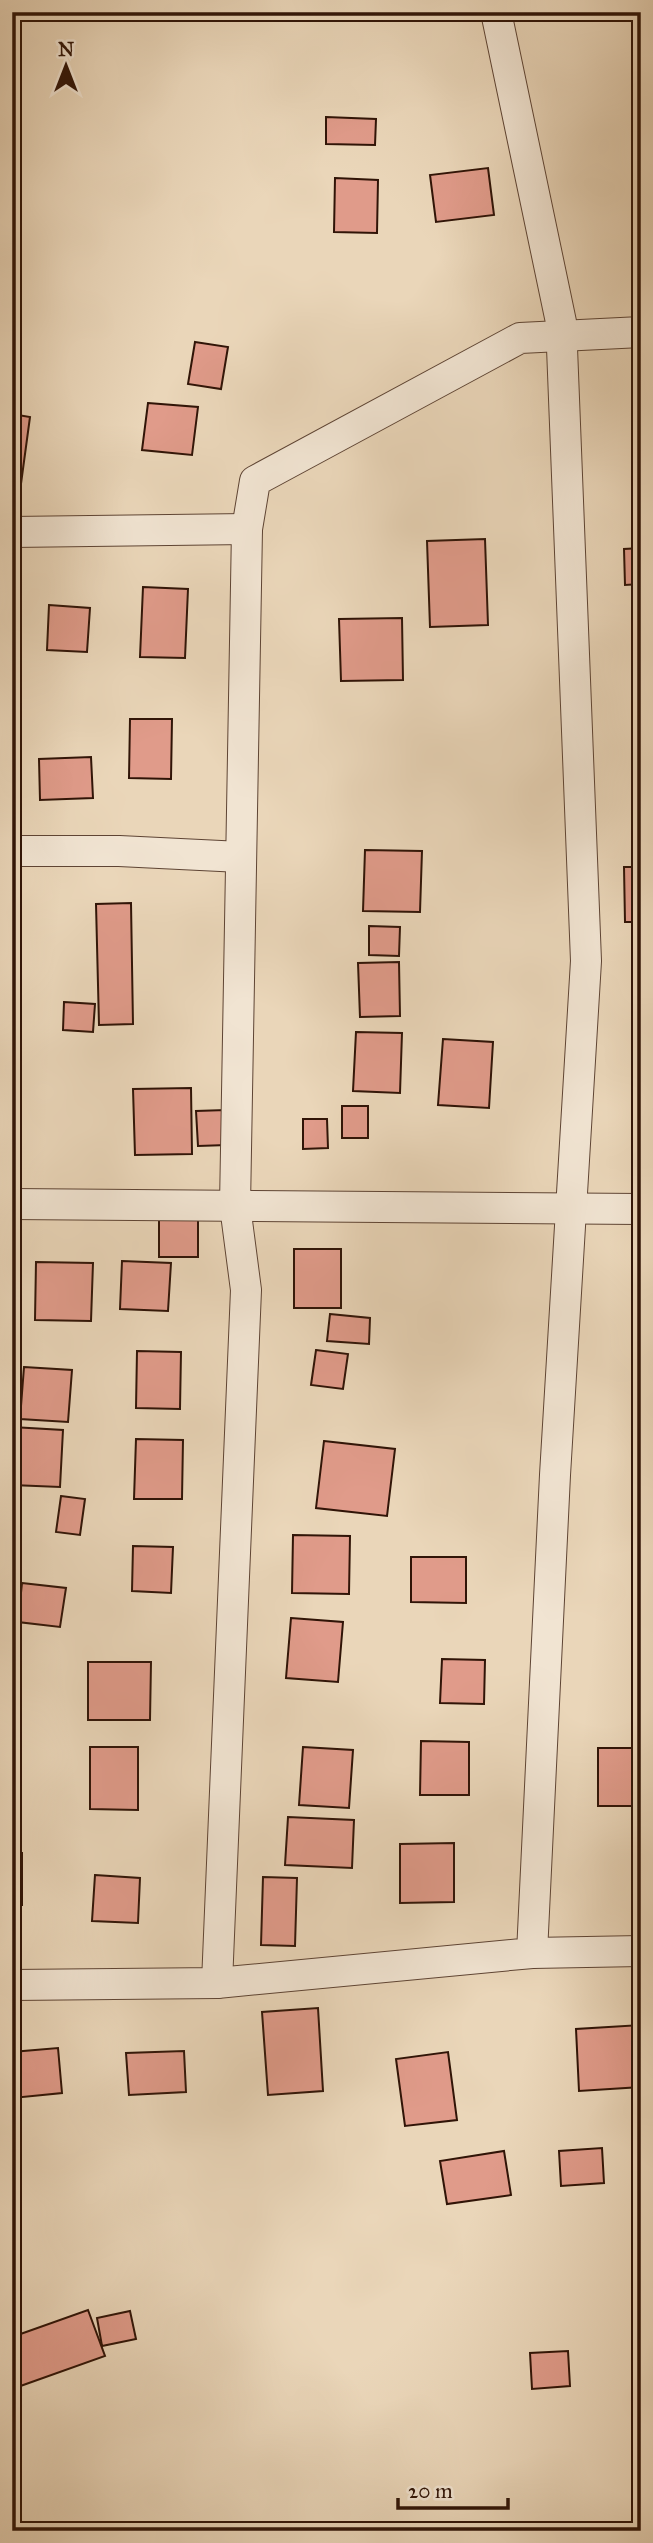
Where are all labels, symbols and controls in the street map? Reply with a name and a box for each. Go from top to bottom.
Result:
north arrow [32,32,102,102]
text: N [58,38,74,61]
scale bar [398,2466,508,2510]
text: 20 m [408,2478,453,2504]

